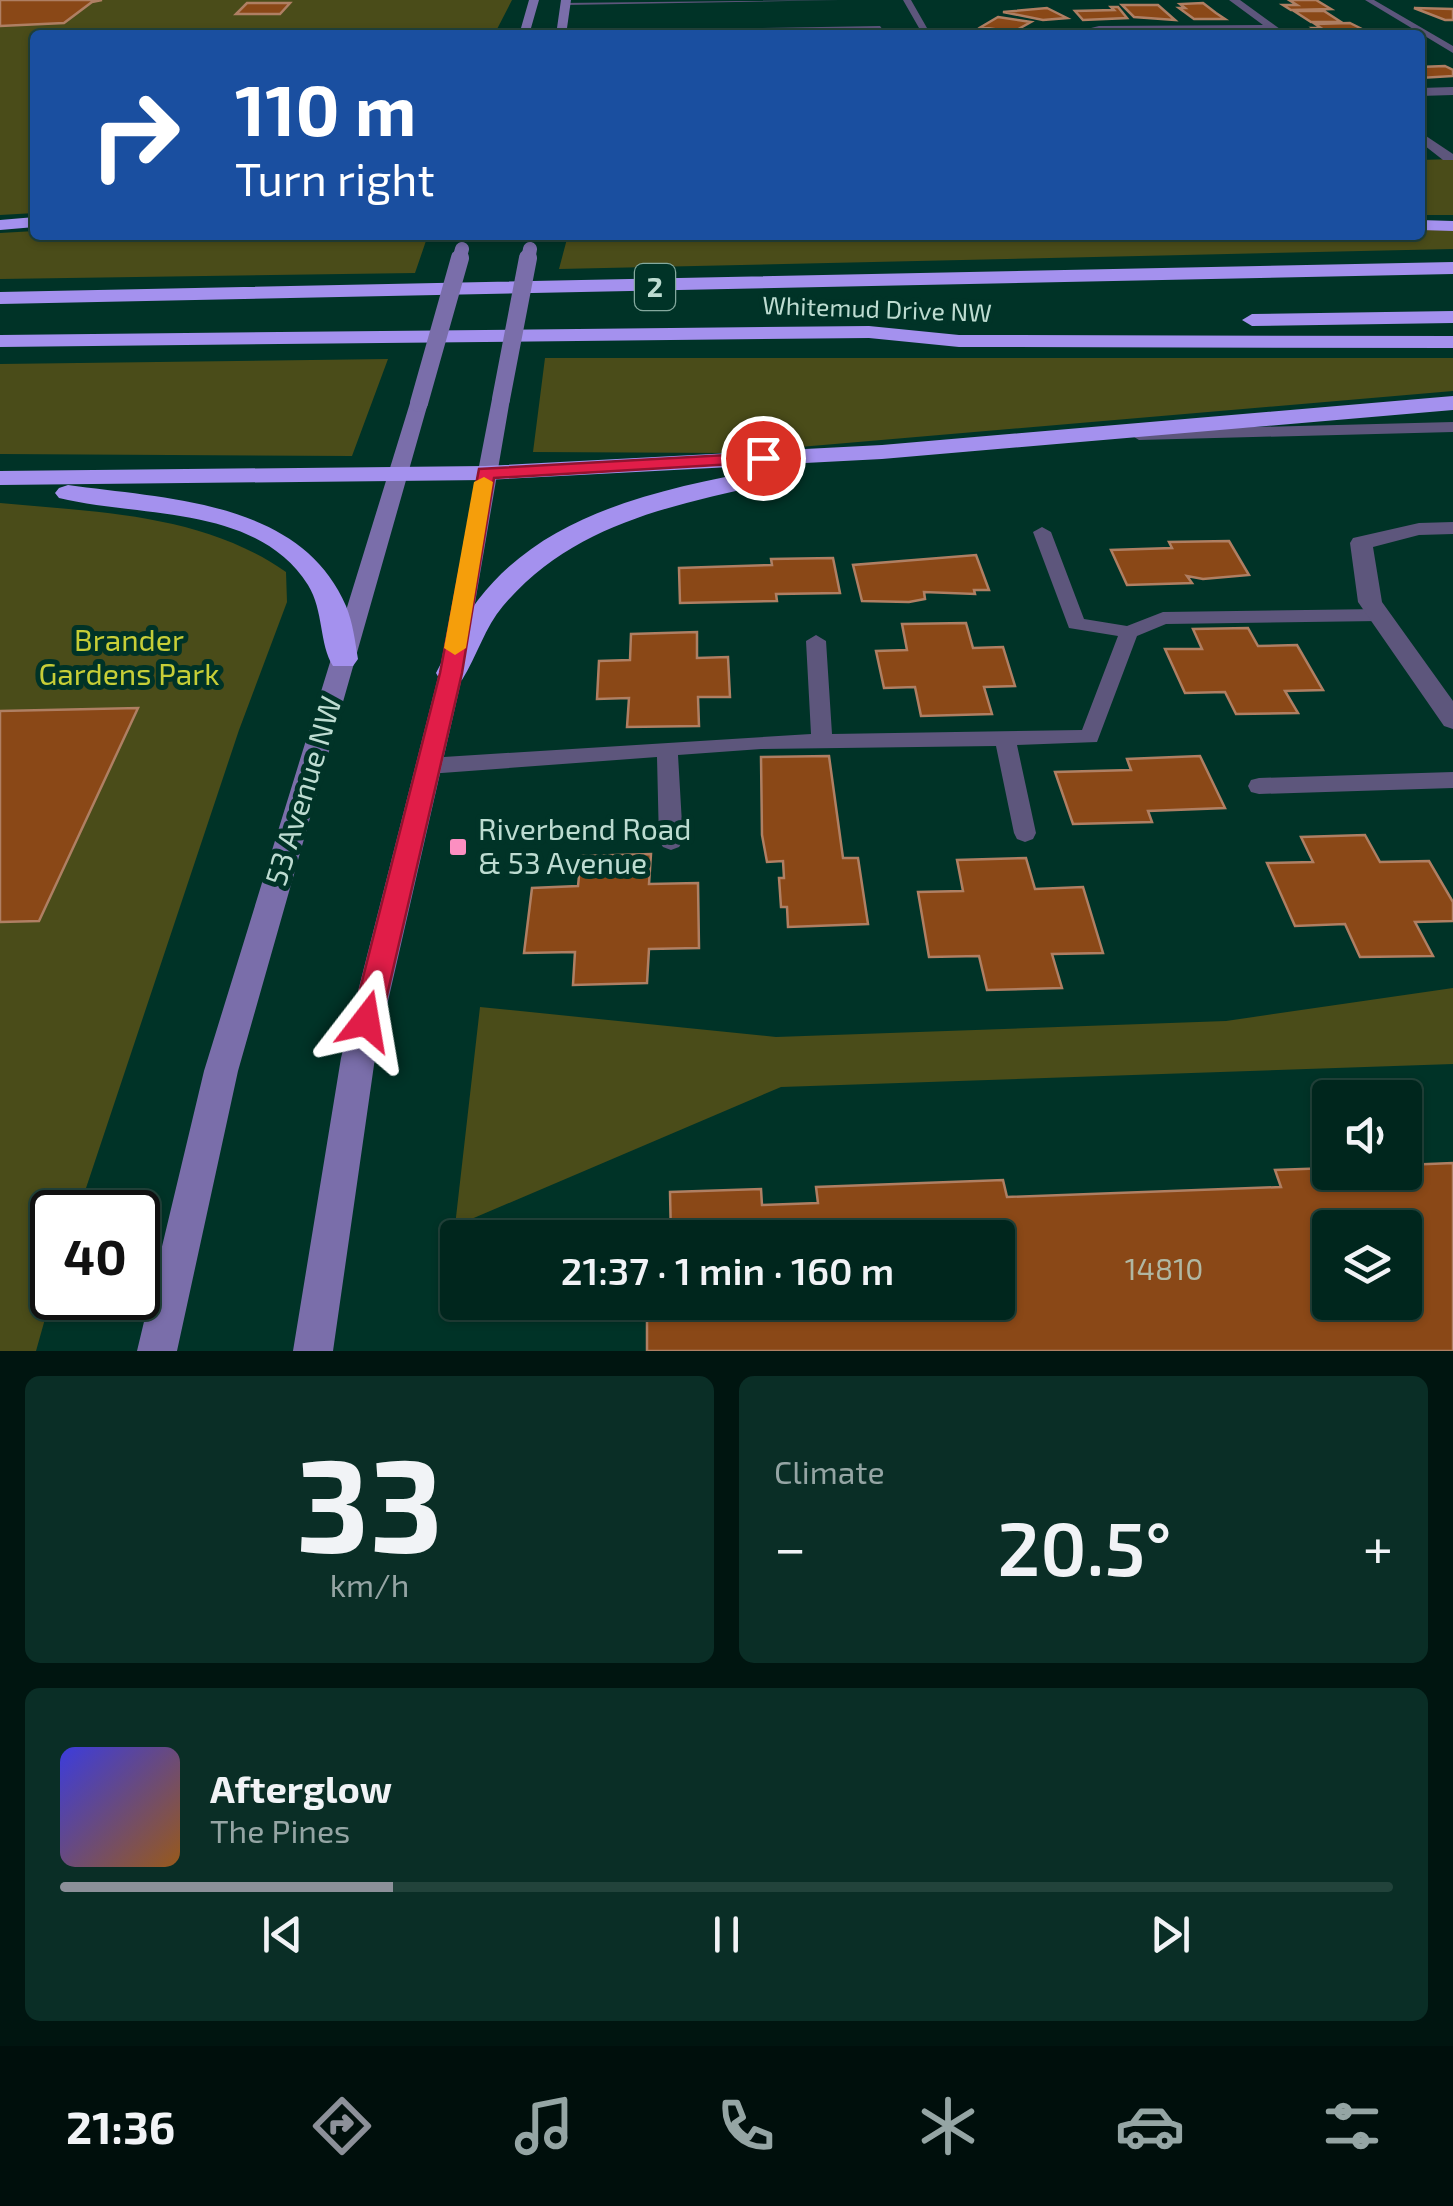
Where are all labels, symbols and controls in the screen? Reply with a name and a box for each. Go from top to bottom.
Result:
text: 110 m [235,66,416,150]
icon: right [70,70,200,200]
text: Turn right [235,151,435,205]
road number: 2 [635,264,675,310]
street label: Whitemud Drive NW [762,289,992,327]
pin [721,416,806,501]
icon: arrive [736,431,791,486]
park label: Brander Gardens Park [38,621,220,691]
street label: 53 Avenue NW [256,692,348,889]
place label: Riverbend Road & 53 Avenue [478,810,691,880]
marker: Riverbend Road & 53 Avenue [447,836,469,858]
position arrow [314,969,418,1073]
map controls [1312,1080,1422,1320]
button: sound [1312,1080,1422,1190]
speed limit sign: 40 [30,1190,160,1320]
button: layers [1312,1210,1422,1320]
text: 21:37 · 1 min · 160 m [561,1247,894,1293]
house number: 14810 [1125,1250,1203,1286]
text: 33 [296,1422,443,1578]
text: Climate [774,1452,885,1490]
text: 20.5° [997,1501,1172,1591]
text: − [774,1513,806,1579]
text: + [1363,1513,1393,1579]
text: km/h [330,1565,409,1603]
text: Afterglow [210,1765,392,1811]
text: The Pines [210,1811,350,1849]
icon: previous [255,1907,310,1962]
icon: pause [699,1907,754,1962]
icon: next [1143,1907,1198,1962]
icon: directions [307,2091,377,2161]
icon: music [509,2091,579,2161]
icon: phone [711,2091,781,2161]
icon: climate [913,2091,983,2161]
icon: car [1115,2091,1185,2161]
icon: filters [1317,2091,1387,2161]
text: 21:36 [66,2099,175,2153]

